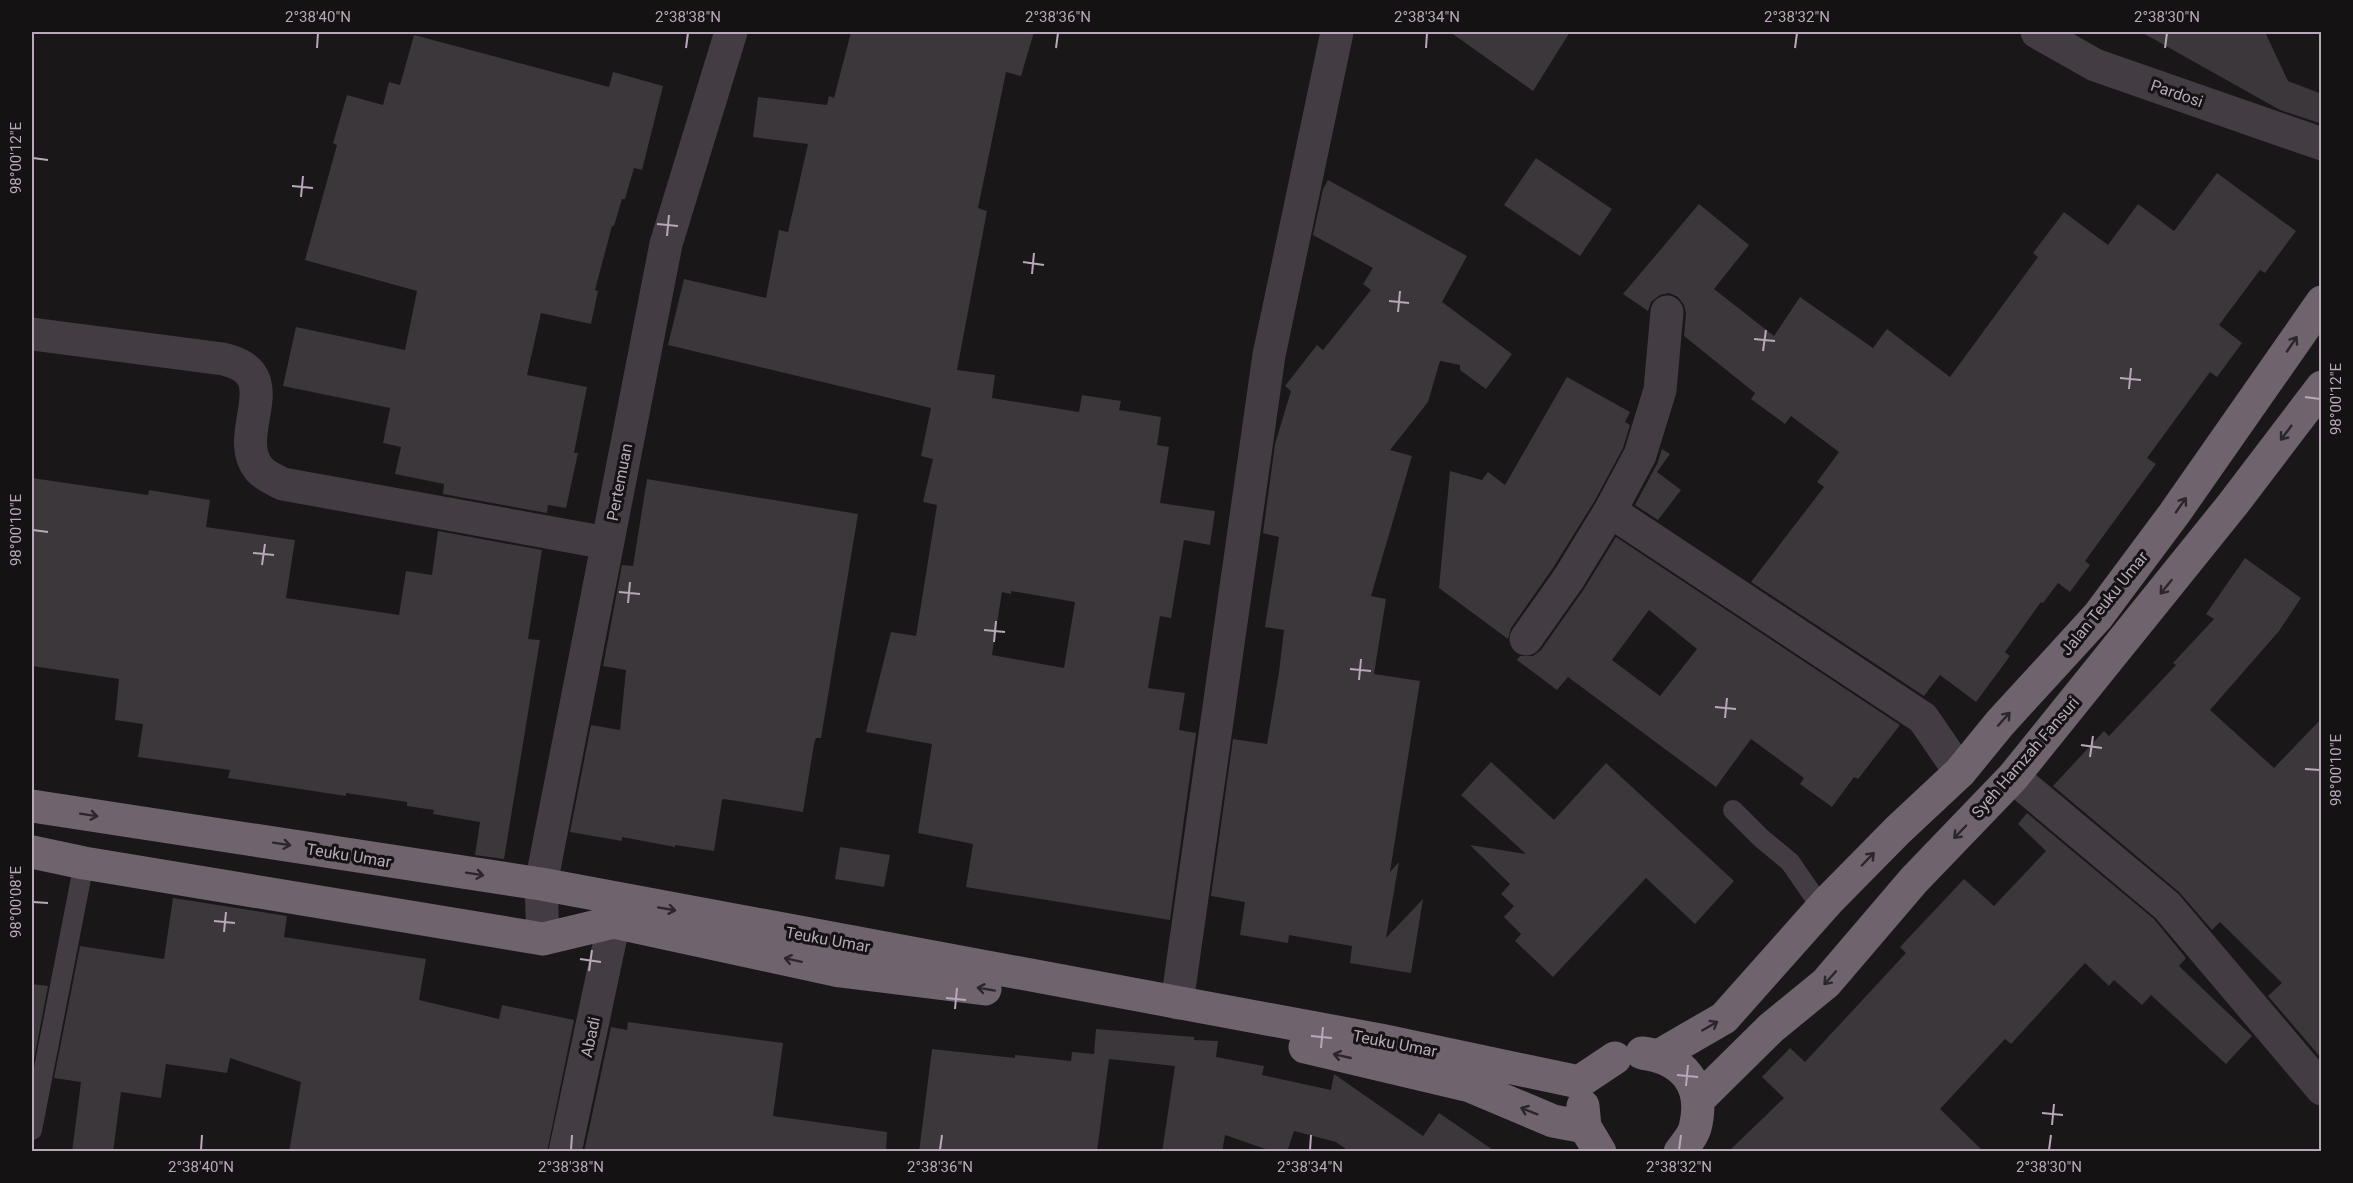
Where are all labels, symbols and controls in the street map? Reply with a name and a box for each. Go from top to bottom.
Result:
text: 2°38'40"N [285,8,351,26]
text: 2°38'38"N [655,8,721,26]
text: 2°38'36"N [1025,8,1091,26]
text: 2°38'34"N [1394,8,1460,26]
text: 2°38'32"N [1764,8,1830,26]
text: 2°38'30"N [2134,8,2200,26]
street label: Pardosi [2148,76,2206,111]
text: 98°00'12"E [7,121,25,194]
one-way arrow [2286,336,2298,353]
text: 98°00'12"E [2327,362,2345,435]
one-way arrow [2280,425,2293,441]
street label: Pertemuan [603,442,636,522]
text: 98°00'10"E [7,493,25,566]
one-way arrow [2175,497,2187,513]
street label: Jalan Teuku Umar [2057,547,2152,659]
one-way arrow [2160,579,2173,595]
street label: Syeh Hamzah Fansuri [1968,693,2083,822]
one-way arrow [1997,712,2011,727]
text: 98°00'10"E [2327,733,2345,806]
one-way arrow [79,809,99,820]
one-way arrow [1953,825,1967,840]
one-way arrow [272,839,291,850]
street label: Teuku Umar [305,839,393,872]
one-way arrow [1861,852,1876,867]
text: 98°00'08"E [7,865,25,938]
one-way arrow [464,869,484,880]
one-way arrow [656,904,676,915]
street label: Teuku Umar [784,923,872,956]
one-way arrow [784,954,803,966]
one-way arrow [1823,970,1837,985]
one-way arrow [976,984,996,995]
street label: Abadi [577,1015,604,1059]
one-way arrow [1701,1019,1718,1031]
street label: Teuku Umar [1351,1026,1439,1061]
one-way arrow [1333,1049,1352,1061]
one-way arrow [1520,1105,1539,1116]
text: 2°38'40"N [168,1158,234,1176]
text: 2°38'38"N [538,1158,604,1176]
text: 2°38'36"N [907,1158,973,1176]
text: 2°38'34"N [1277,1158,1343,1176]
text: 2°38'32"N [1646,1158,1712,1176]
text: 2°38'30"N [2016,1158,2082,1176]

